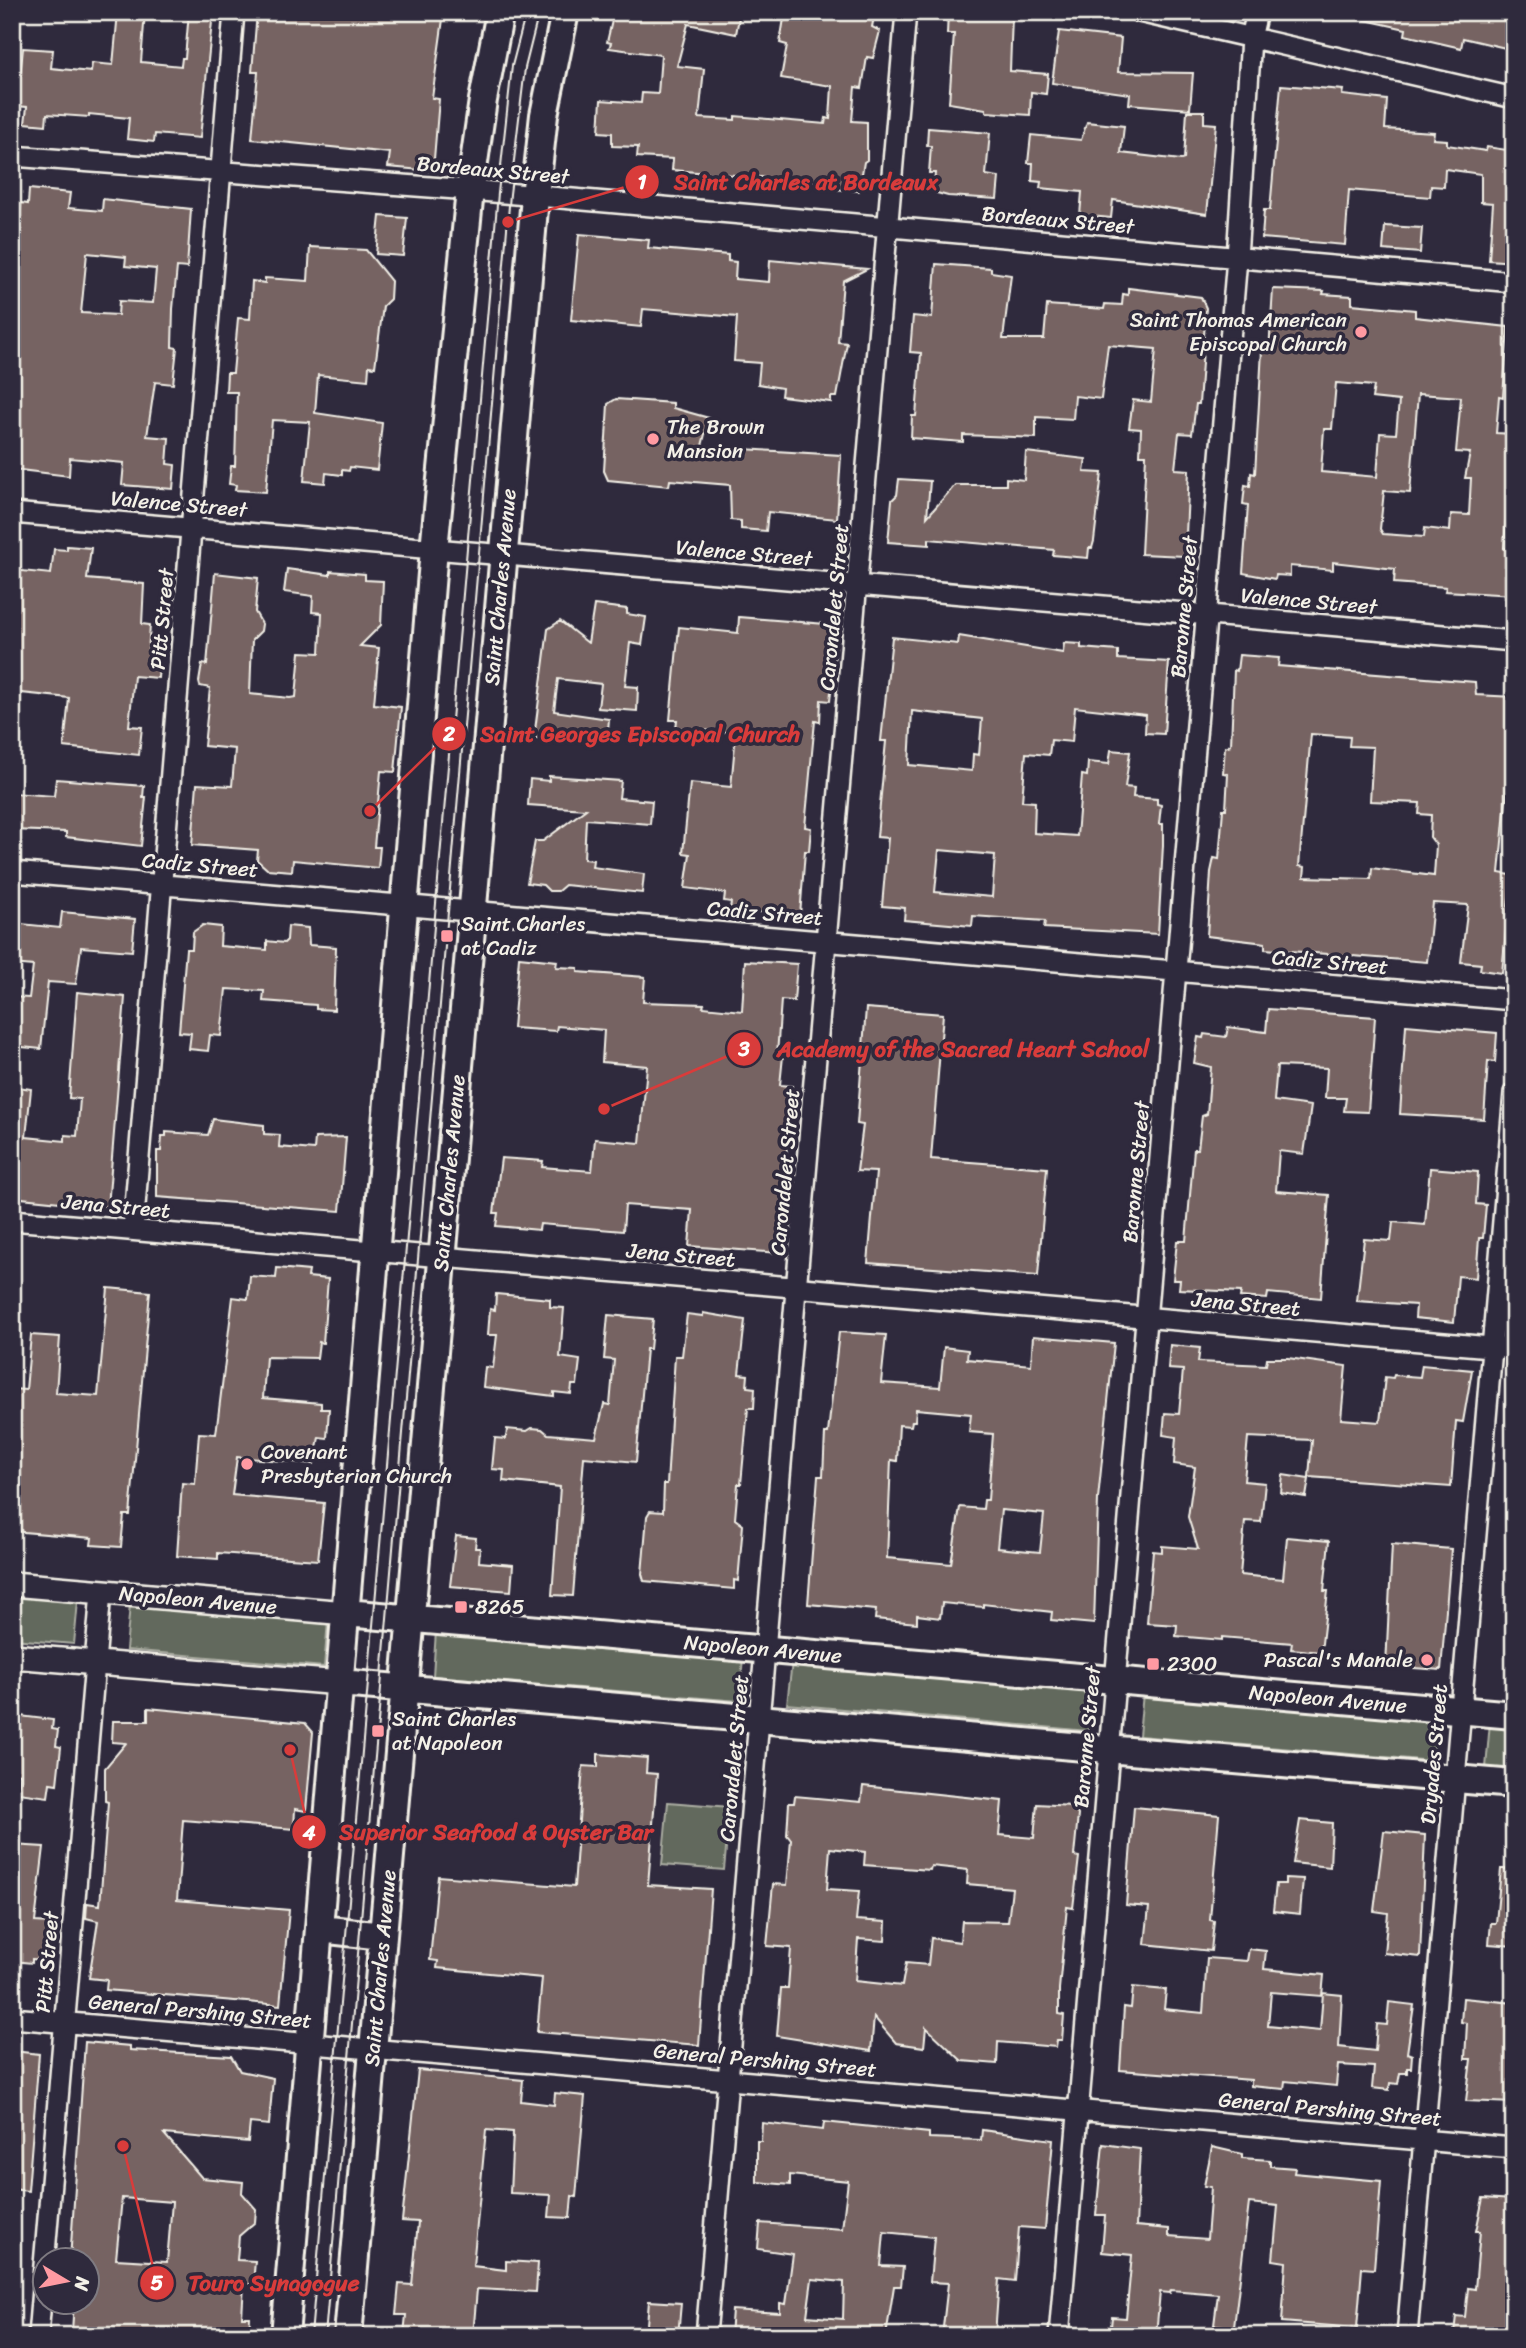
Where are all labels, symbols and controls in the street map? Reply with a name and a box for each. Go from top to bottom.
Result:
street label: Bordeaux Street [415,144,572,196]
callout: Saint Charles at Bordeaux [624,160,953,204]
text: Saint Charles at Bordeaux [673,162,938,203]
text: 1 [637,163,647,201]
street label: Bordeaux Street [980,194,1137,246]
place label: Saint Thomas American Episcopal Church [1130,301,1347,363]
marker: Saint Thomas American Episcopal Church [1353,324,1369,340]
place label: The Brown Mansion [667,408,765,470]
marker: The Brown Mansion [645,431,661,447]
street label: Valence Street [109,479,250,529]
street label: Saint Charles Avenue [472,487,528,687]
street label: Carondelet Street [808,522,860,692]
street label: Valence Street [674,528,815,578]
street label: Baronne Street [1159,533,1209,680]
street label: Pitt Street [139,565,185,671]
street label: Valence Street [1239,576,1380,626]
callout: Saint Georges Episcopal Church [432,712,814,756]
text: Saint Georges Episcopal Church [479,714,800,755]
text: 2 [442,715,455,753]
street label: Cadiz Street [140,841,260,889]
street label: Cadiz Street [705,889,825,937]
place label: Saint Charles at Cadiz [461,905,586,967]
marker: Saint Charles at Cadiz [439,928,455,944]
street label: Cadiz Street [1270,938,1390,986]
callout: Academy of the Sacred Heart School [727,1027,1165,1071]
text: Academy of the Sacred Heart School [776,1029,1151,1070]
text: 3 [737,1030,750,1068]
street label: Saint Charles Avenue [421,1073,477,1273]
street label: Carondelet Street [759,1087,811,1257]
street label: Baronne Street [1111,1098,1161,1245]
street label: Jena Street [59,1182,172,1230]
street label: Jena Street [624,1231,737,1279]
street label: Jena Street [1189,1280,1302,1328]
place label: Covenant Presbyterian Church [261,1433,452,1495]
marker: Covenant Presbyterian Church [239,1456,255,1472]
street label: Napoleon Avenue [118,1574,279,1626]
place label: 8265 [475,1588,525,1626]
marker: 8265 [453,1599,469,1615]
street label: Napoleon Avenue [683,1623,844,1675]
place label: Pascal's Manale [1264,1641,1413,1679]
place label: 2300 [1167,1645,1217,1683]
marker: Pascal's Manale [1419,1652,1435,1668]
marker: 2300 [1145,1656,1161,1672]
street label: Baronne Street [1062,1663,1112,1810]
street label: Carondelet Street [708,1673,760,1843]
street label: Napoleon Avenue [1248,1673,1409,1725]
street label: Dryades Street [1409,1682,1459,1826]
place label: Saint Charles at Napoleon [392,1700,517,1762]
marker: Saint Charles at Napoleon [370,1723,386,1739]
callout: Superior Seafood & Oyster Bar [291,1810,667,1854]
text: Superior Seafood & Oyster Bar [338,1812,655,1853]
text: 4 [301,1814,316,1852]
street label: Saint Charles Avenue [352,1868,408,2068]
street label: Pitt Street [24,1908,70,2014]
street label: General Pershing Street [87,1982,313,2040]
street label: General Pershing Street [652,2031,878,2089]
street label: General Pershing Street [1217,2080,1443,2138]
north arrow [32,2246,102,2316]
callout: Touro Synagogue [139,2261,373,2305]
text: Touro Synagogue [188,2263,360,2304]
text: 5 [151,2264,164,2302]
text: N [65,2274,100,2294]

